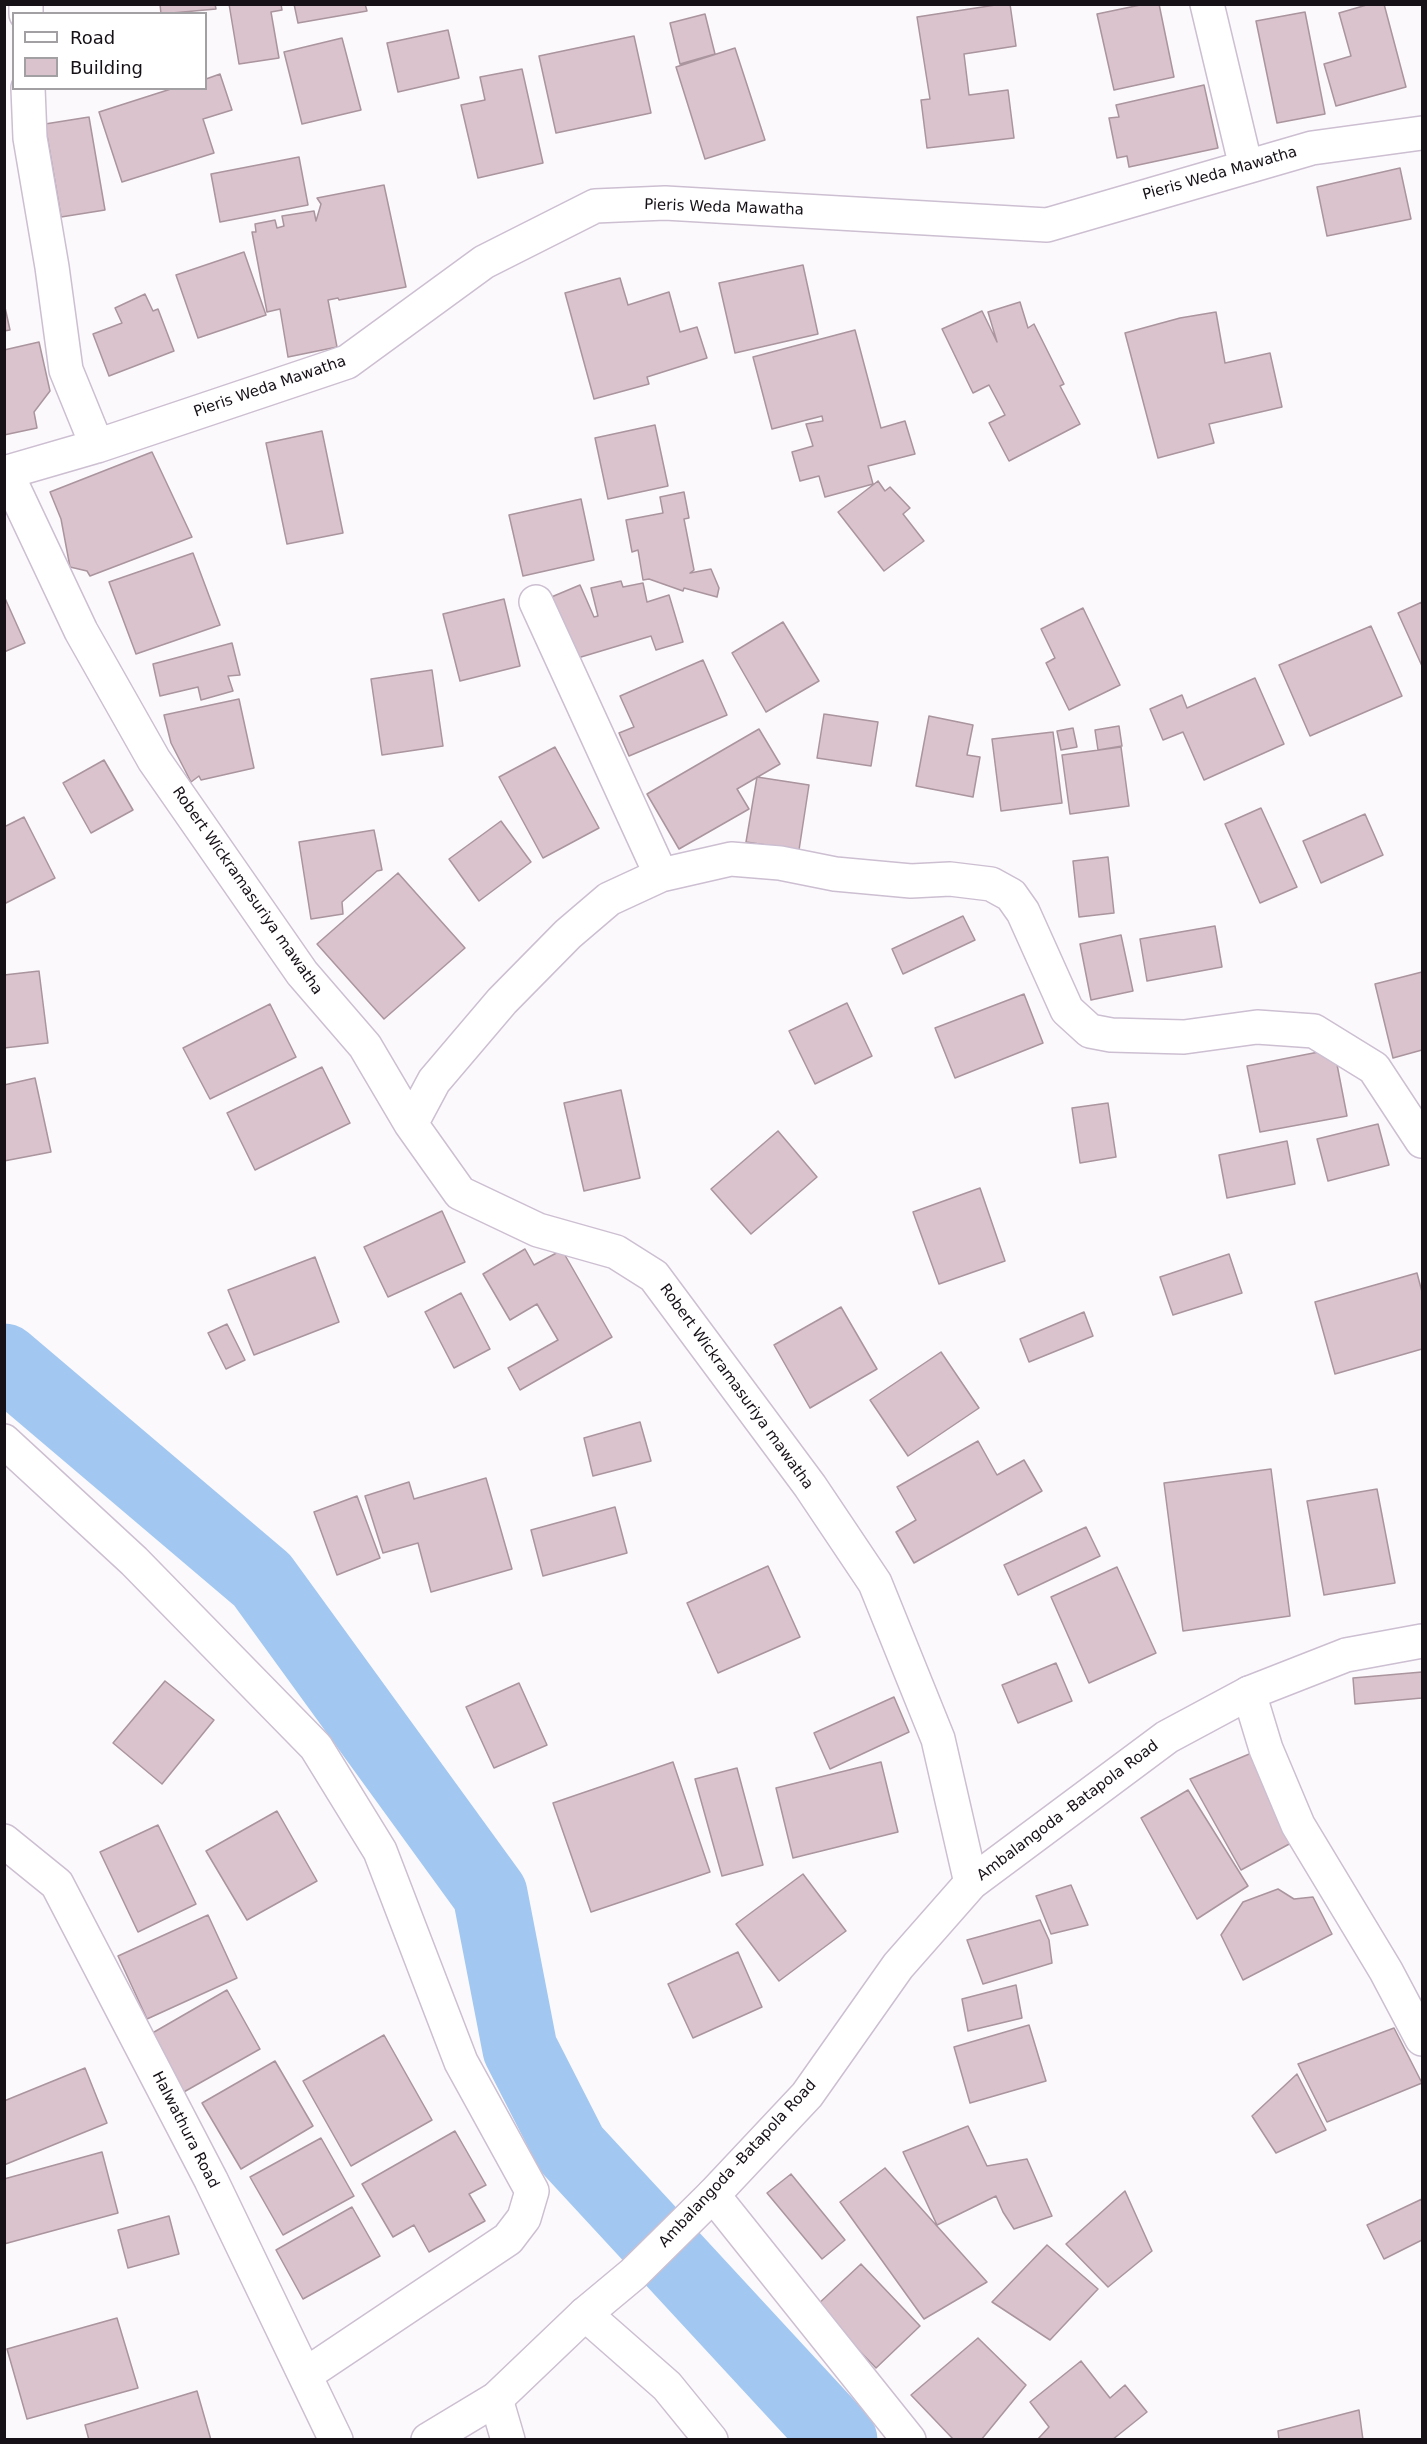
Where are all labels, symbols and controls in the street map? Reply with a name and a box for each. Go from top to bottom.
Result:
legend [12,12,207,90]
text: Road [70,27,115,48]
text: Building [70,57,143,78]
street label: Pieris Weda Mawatha [1141,143,1299,205]
street label: Pieris Weda Mawatha [644,196,804,220]
street label: Pieris Weda Mawatha [191,352,349,422]
street label: Robert Wickramasuriya mawatha [168,784,326,998]
street label: Robert Wickramasuriya mawatha [655,1281,817,1493]
street label: Ambalangoda -Batapola Road [974,1737,1162,1885]
street label: Halwathura Road [148,2069,222,2191]
street label: Ambalangoda -Batapola Road [656,2076,820,2252]

